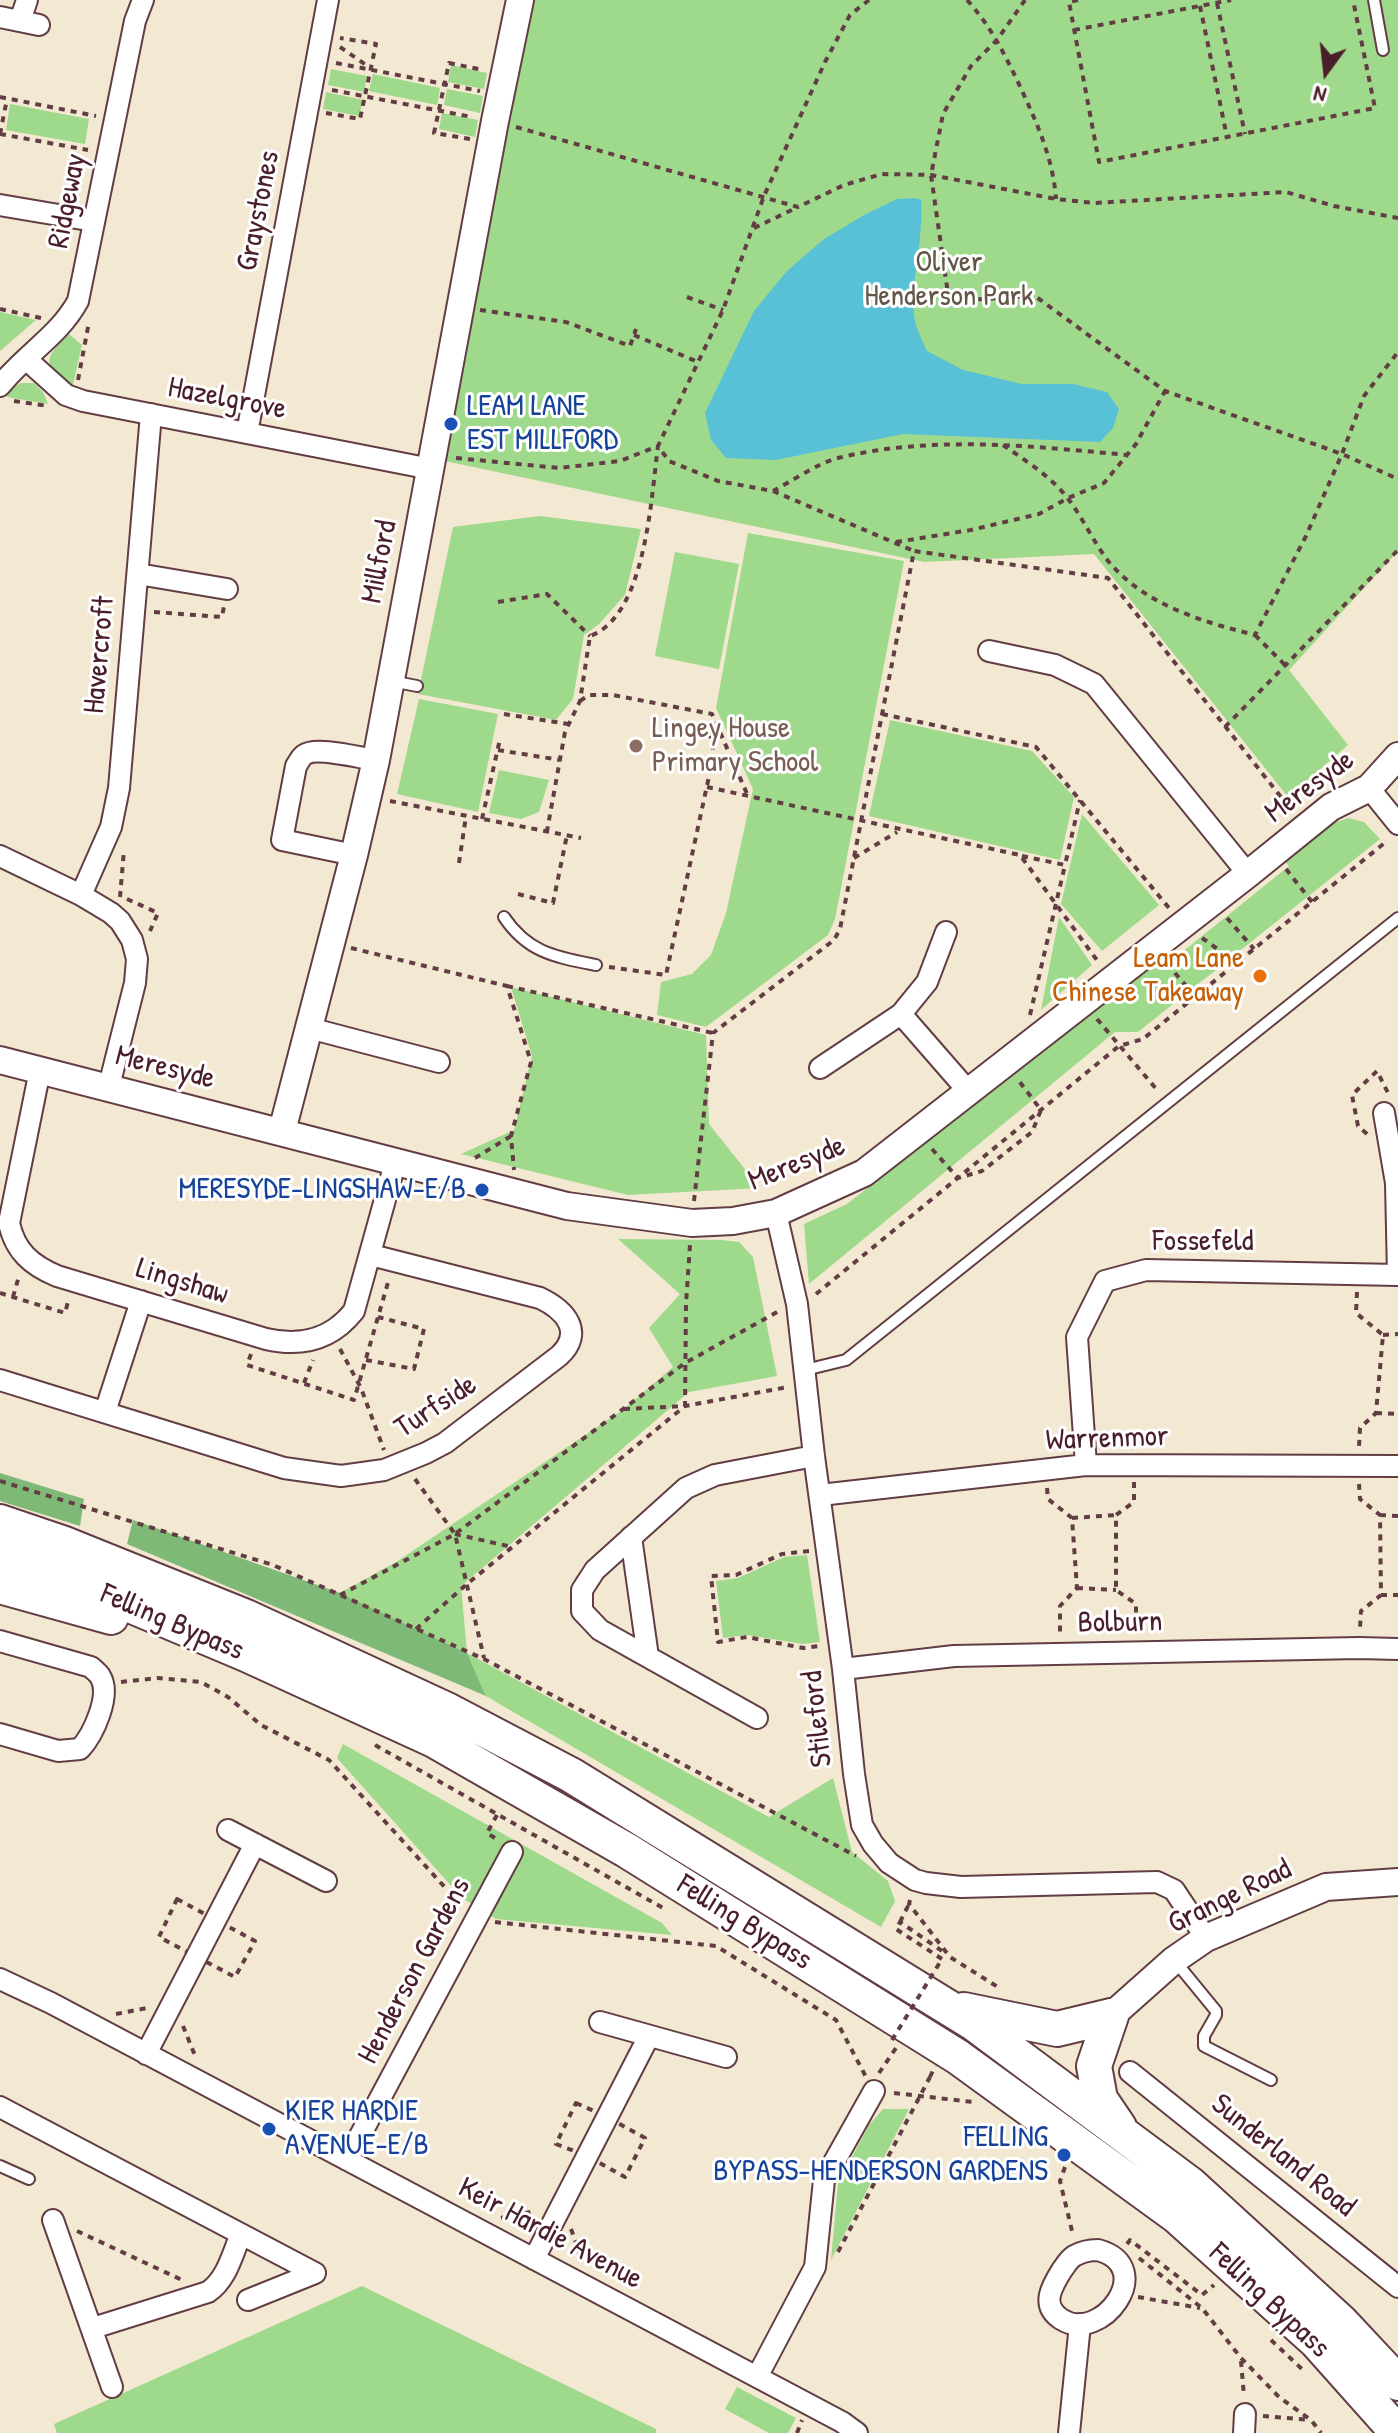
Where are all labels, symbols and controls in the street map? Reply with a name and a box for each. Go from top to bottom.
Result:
north arrow [1286,32,1366,112]
text: N [1310,79,1329,111]
street label: Graystones [230,148,288,274]
street label: Ridgeway [41,151,95,251]
park label: Oliver Henderson Park [864,245,1034,316]
street label: Hazelgrove [165,370,289,428]
place label: LEAM LANE EST MILLFORD [467,389,618,460]
marker: LEAM LANE EST MILLFORD [442,415,460,433]
street label: Millford [354,518,406,606]
street label: Havercroft [77,595,123,715]
place label: Lingey House Primary School [652,711,818,782]
marker: Lingey House Primary School [627,737,645,755]
street label: Meresyde [1258,743,1362,831]
place label: Leam Lane Chinese Takeaway [1052,941,1244,1012]
marker: Leam Lane Chinese Takeaway [1251,967,1269,985]
street label: Meresyde [112,1038,218,1098]
street label: Meresyde [743,1128,851,1200]
place label: MERESYDE-LINGSHAW-E/B [179,1172,466,1208]
marker: MERESYDE-LINGSHAW-E/B [473,1181,491,1199]
street label: Fossefeld [1153,1224,1253,1260]
street label: Lingshaw [132,1251,232,1313]
street label: Turfside [388,1367,484,1447]
street label: Warrenmor [1045,1419,1169,1459]
street label: Felling Bypass [95,1577,249,1669]
street label: Bolburn [1077,1604,1163,1642]
street label: Stileford [795,1669,841,1769]
street label: Grange Road [1163,1852,1297,1942]
street label: Felling Bypass [670,1867,818,1979]
street label: Henderson Gardens [351,1872,479,2070]
street label: Sunderland Road [1203,2087,1363,2225]
place label: KIER HARDIE AVENUE-E/B [285,2094,429,2164]
marker: KIER HARDIE AVENUE-E/B [260,2120,278,2138]
place label: FELLING BYPASS-HENDERSON GARDENS [713,2120,1048,2190]
marker: FELLING BYPASS-HENDERSON GARDENS [1055,2146,1073,2164]
street label: Keir Hardie Avenue [452,2170,648,2298]
street label: Felling Bypass [1201,2236,1337,2366]

